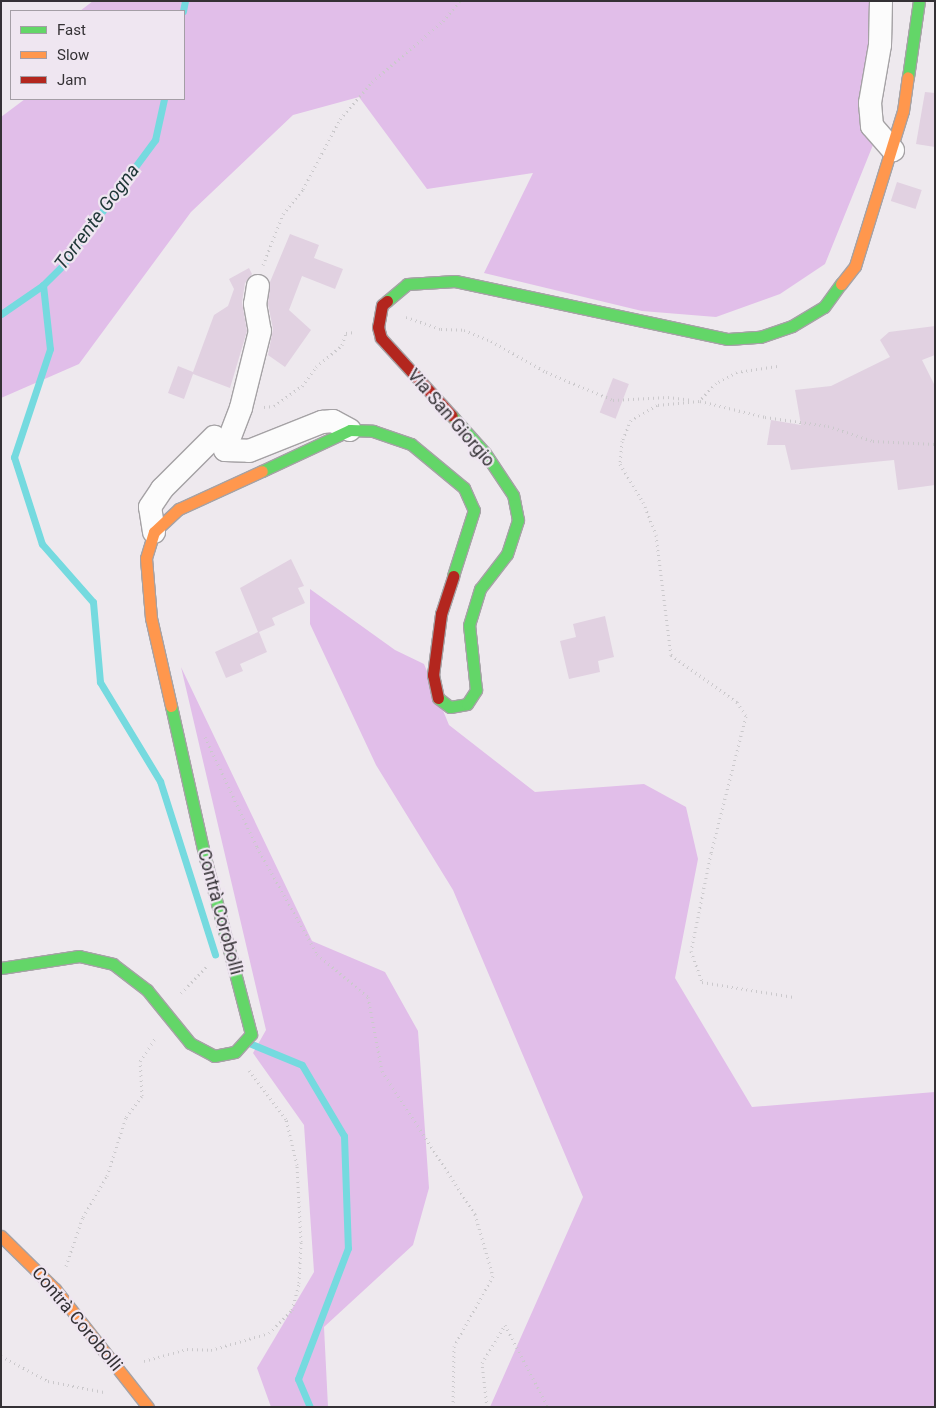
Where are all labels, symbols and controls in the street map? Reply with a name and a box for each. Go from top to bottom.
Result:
legend [10,10,185,100]
text: Fast [57,21,86,39]
text: Slow [57,46,89,64]
text: Jam [57,71,87,89]
water label: Torrente Gogna [50,159,144,275]
street label: Via San Giorgio [403,365,499,471]
street label: Contrà Corobolli [193,847,247,977]
street label: Contrà Corobolli [27,1262,127,1376]

